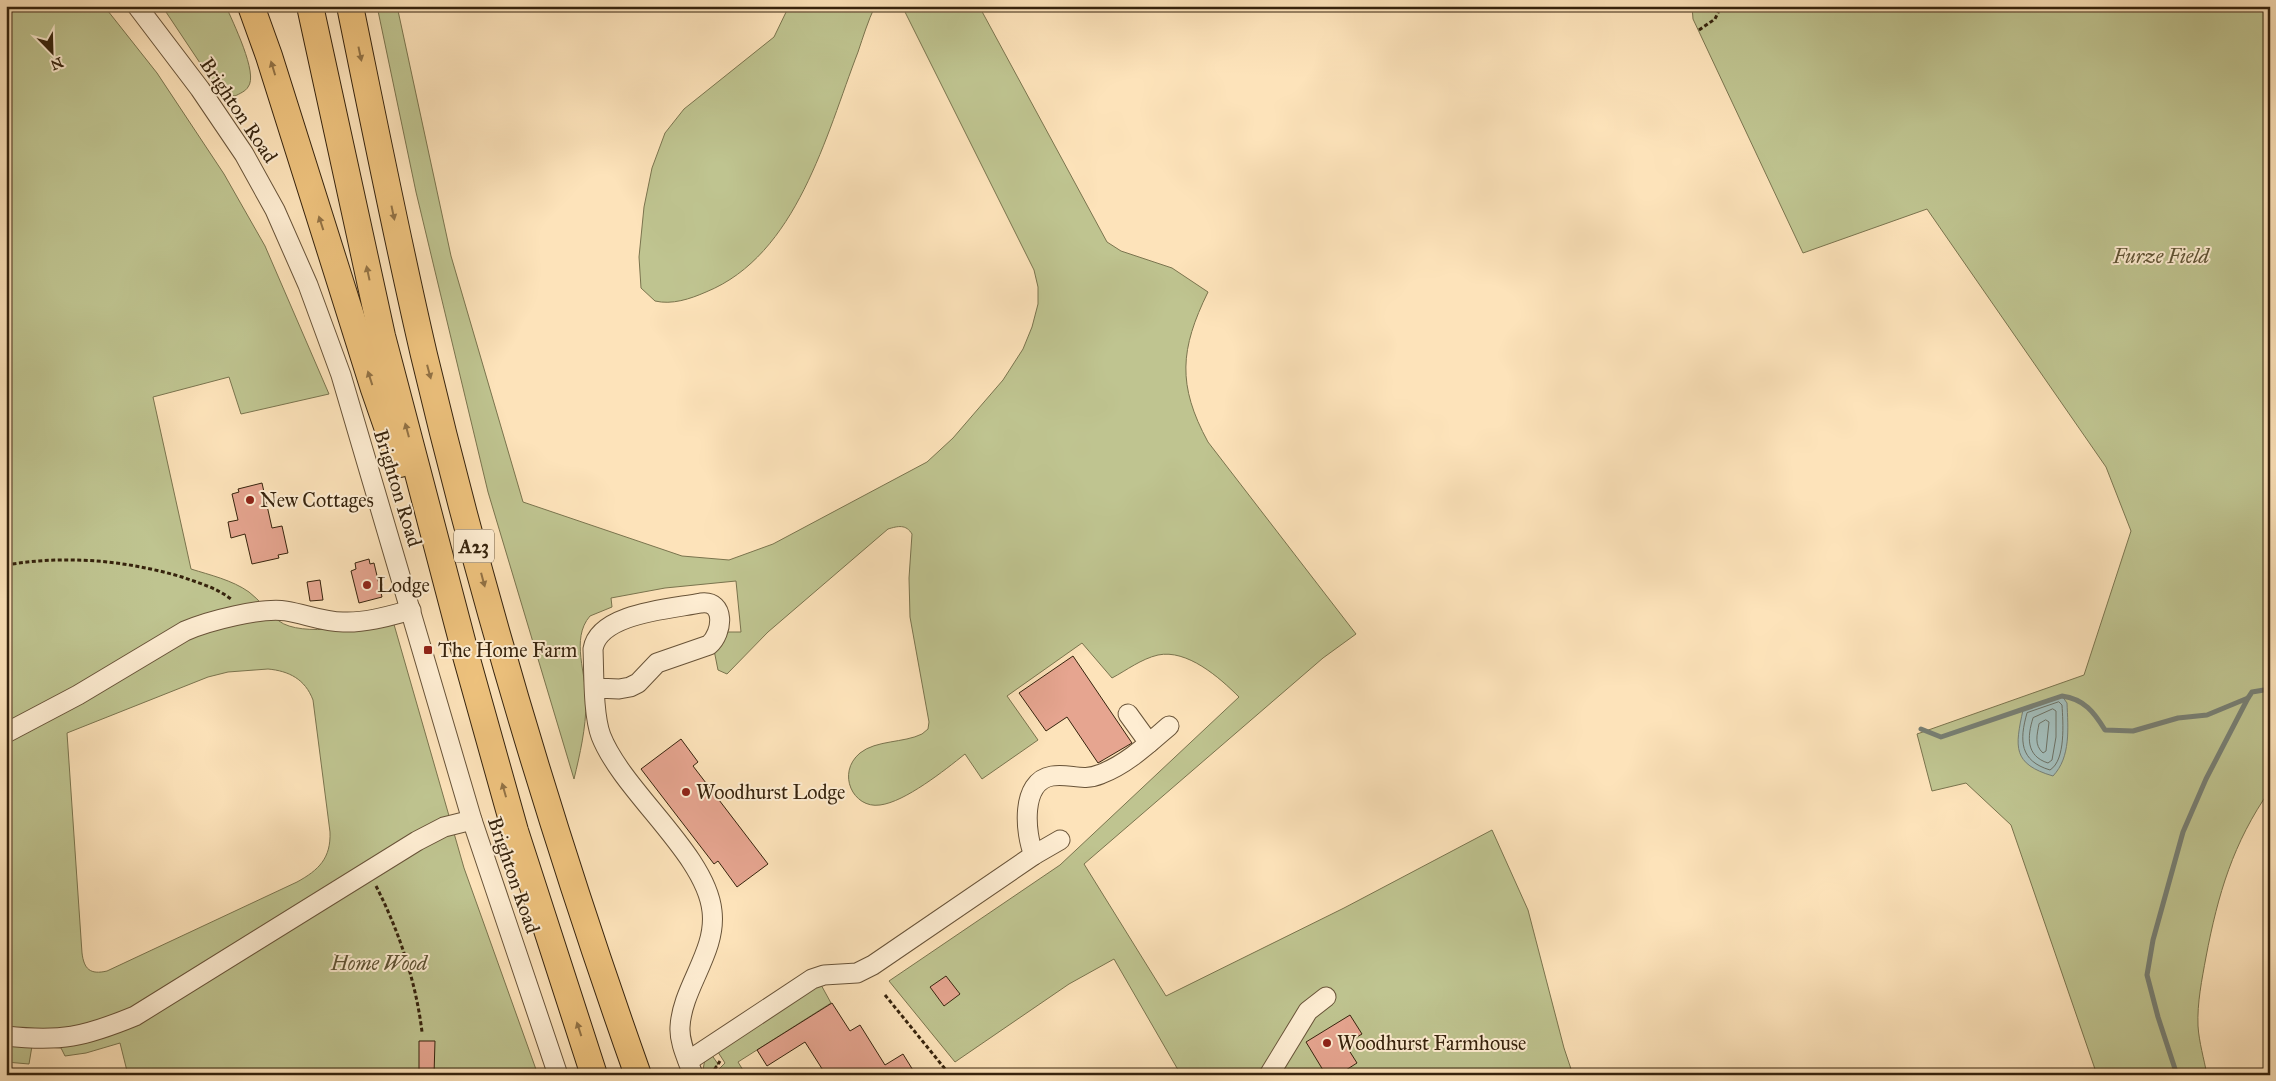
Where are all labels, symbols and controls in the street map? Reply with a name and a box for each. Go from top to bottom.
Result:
north arrow [28,28,78,78]
one-way arrow [356,46,364,62]
text: N [48,53,66,74]
street label: Brighton Road [194,53,283,168]
one-way arrow [269,60,277,75]
one-way arrow [389,206,397,221]
one-way arrow [317,216,325,231]
park label: Furze Field [2112,244,2210,268]
one-way arrow [364,265,372,280]
one-way arrow [425,364,433,379]
one-way arrow [366,370,374,385]
one-way arrow [403,423,411,438]
street label: Brighton Road [368,426,427,550]
place label: New Cottages [260,488,374,513]
marker: New Cottages [244,494,256,506]
road number: A23 [454,530,494,562]
one-way arrow [479,572,487,587]
place label: Lodge [377,573,430,598]
marker: Lodge [361,579,373,591]
place label: The Home Farm [438,638,578,662]
marker: The Home Farm [422,644,434,656]
place label: Woodhurst Lodge [696,780,845,805]
one-way arrow [500,782,508,798]
marker: Woodhurst Lodge [680,786,692,798]
street label: Brighton Road [482,814,545,937]
park label: Home Wood [330,951,429,975]
one-way arrow [574,1021,582,1036]
place label: Woodhurst Farmhouse [1337,1031,1526,1055]
marker: Woodhurst Farmhouse [1321,1037,1333,1049]

